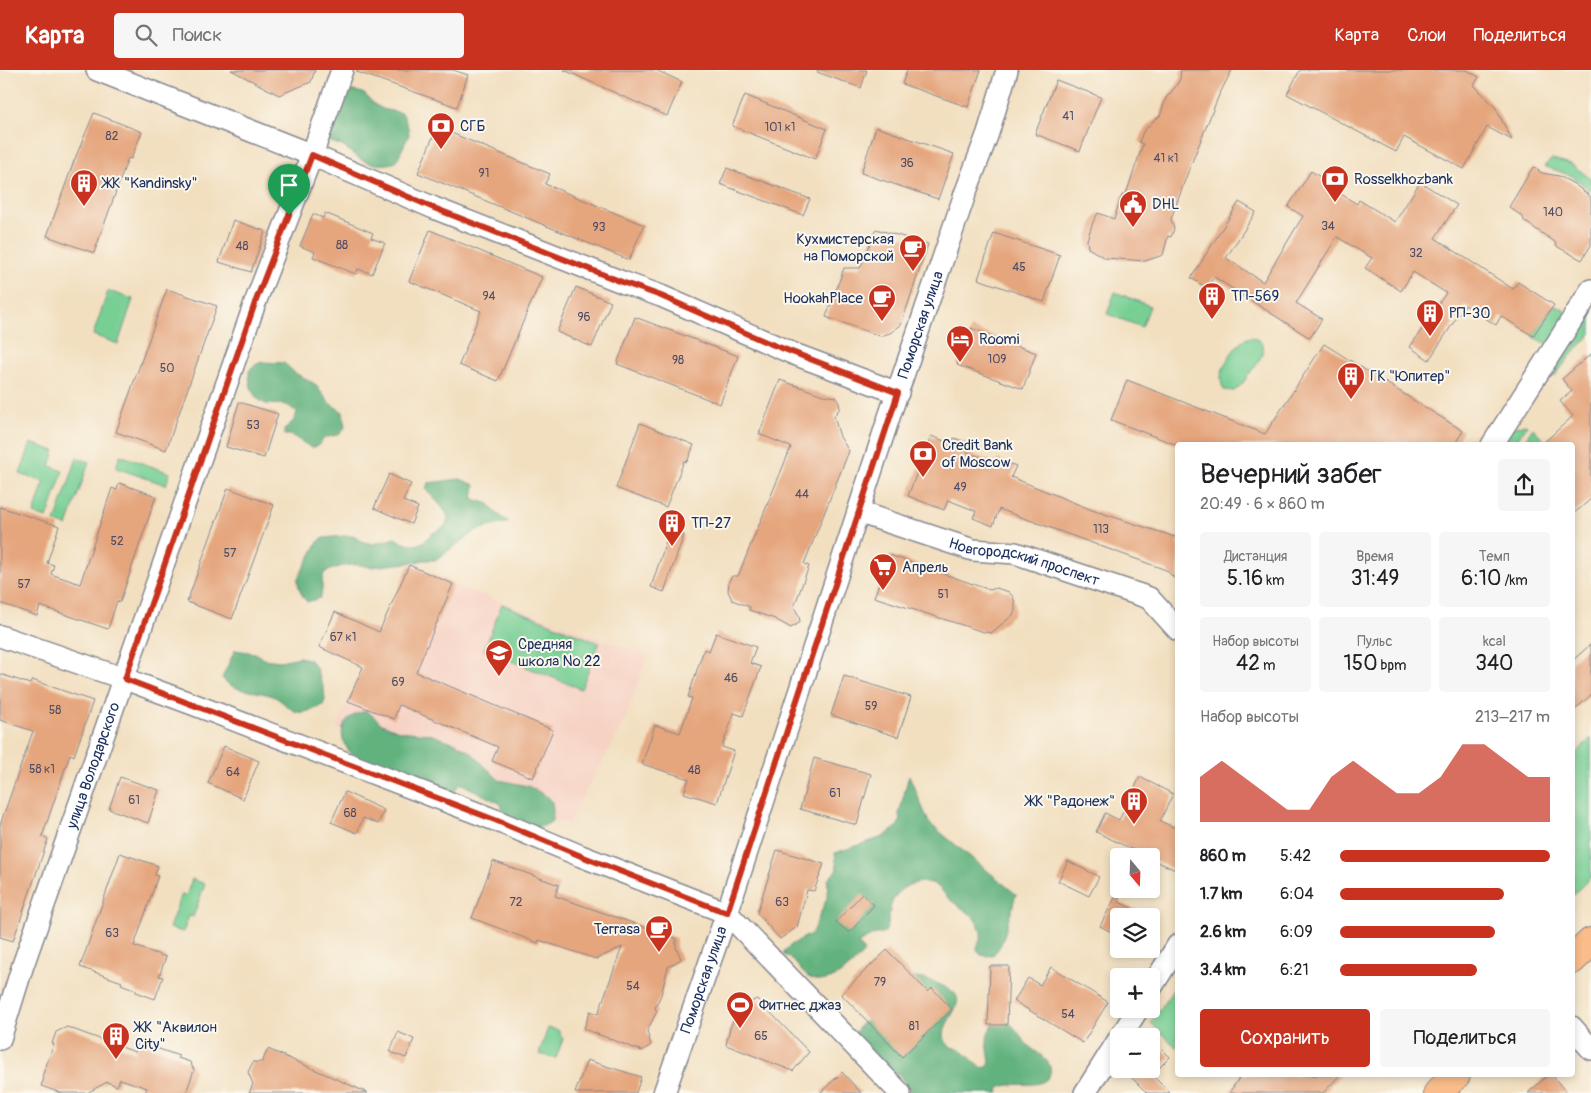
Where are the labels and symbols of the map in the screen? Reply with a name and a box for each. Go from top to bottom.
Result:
house number: 41 [1062,109,1074,124]
bank icon: СГБ [426,111,456,150]
place label: СГБ [460,117,485,136]
house number: 101 к1 [764,120,796,135]
house number: 82 [106,129,119,144]
house number: 41 к1 [1153,151,1179,166]
house number: 36 [900,156,914,171]
pin [268,164,310,215]
bank icon: Rosselkhozbank [1320,164,1350,203]
house number: 91 [479,166,489,181]
building icon: ЖК "Kandinsky" [69,168,99,207]
place label: Rosselkhozbank [1354,170,1454,189]
place label: ЖК "Kandinsky" [101,174,198,193]
public building icon: DHL [1118,189,1148,228]
place label: DHL [1152,195,1179,214]
house number: 140 [1543,205,1563,220]
house number: 34 [1321,219,1335,234]
house number: 93 [593,220,606,235]
place label: Кухмистерская на Поморской [796,230,894,266]
cafe icon: Кухмистерская на Поморской [898,233,928,272]
house number: 88 [336,238,348,253]
house number: 48 [235,239,249,254]
house number: 32 [1409,246,1423,261]
house number: 45 [1012,260,1026,275]
street label: Поморская улица [894,269,948,381]
building icon: ТП-569 [1197,281,1227,320]
cafe icon: HookahPlace [867,283,897,322]
place label: ТП-569 [1231,287,1279,306]
house number: 94 [482,289,496,304]
place label: HookahPlace [783,289,864,308]
building icon: РП-30 [1415,298,1445,337]
place label: РП-30 [1449,304,1490,323]
house number: 96 [577,310,591,325]
hotel icon: Roomi [945,324,975,363]
place label: Roomi [979,330,1020,349]
house number: 109 [987,352,1007,367]
house number: 98 [672,353,684,368]
house number: 50 [160,361,174,376]
building icon: ГК "Юпитер" [1336,361,1366,400]
place label: ГК "Юпитер" [1370,367,1450,386]
house number: 53 [246,418,260,433]
place label: Credit Bank of Moscow [942,436,1014,472]
bank icon: Credit Bank of Moscow [908,439,938,478]
house number: 49 [953,480,967,495]
house number: 44 [795,487,809,502]
building icon: ТП-27 [657,508,687,547]
place label: ТП-27 [691,514,731,533]
house number: 113 [1093,522,1109,537]
house number: 52 [110,534,124,549]
street label: Новгородский проспект [946,534,1102,591]
house number: 57 [224,546,237,561]
supermarket icon: Апрель [868,552,898,591]
place label: Апрель [902,558,949,577]
house number: 57 [18,577,31,592]
house number: 51 [937,587,949,602]
house number: 67 к1 [330,630,356,645]
place label: Средняя школа № 22 [518,635,601,671]
school or university icon: Средняя школа № 22 [484,638,514,677]
house number: 46 [724,671,738,686]
house number: 69 [391,675,405,690]
house number: 59 [865,699,877,714]
street label: улица Володарского [62,700,124,832]
house number: 58 [49,703,61,718]
house number: 58 к1 [29,762,55,777]
house number: 48 [687,763,701,778]
house number: 64 [226,765,240,780]
house number: 61 [829,786,841,801]
building icon: ЖК "Радонеж" [1119,786,1149,825]
place label: ЖК "Радонеж" [1024,792,1115,811]
house number: 61 [128,793,140,808]
house number: 68 [343,806,357,821]
north arrow [1110,848,1160,898]
house number: 72 [509,895,523,910]
house number: 63 [775,895,789,910]
cafe icon: Terrasa [644,914,674,953]
place label: Terrasa [594,920,640,939]
street label: Поморская улица [677,924,732,1036]
house number: 63 [105,926,119,941]
house number: 79 [874,975,886,990]
house number: 54 [626,979,640,994]
sports icon: Фитнес джаз [725,990,755,1029]
place label: Фитнес джаз [759,996,842,1015]
house number: 54 [1061,1007,1075,1022]
place label: ЖК "Аквилон City" [133,1018,217,1054]
house number: 81 [909,1019,919,1034]
building icon: ЖК "Аквилон City" [101,1021,131,1060]
house number: 65 [754,1029,768,1044]

